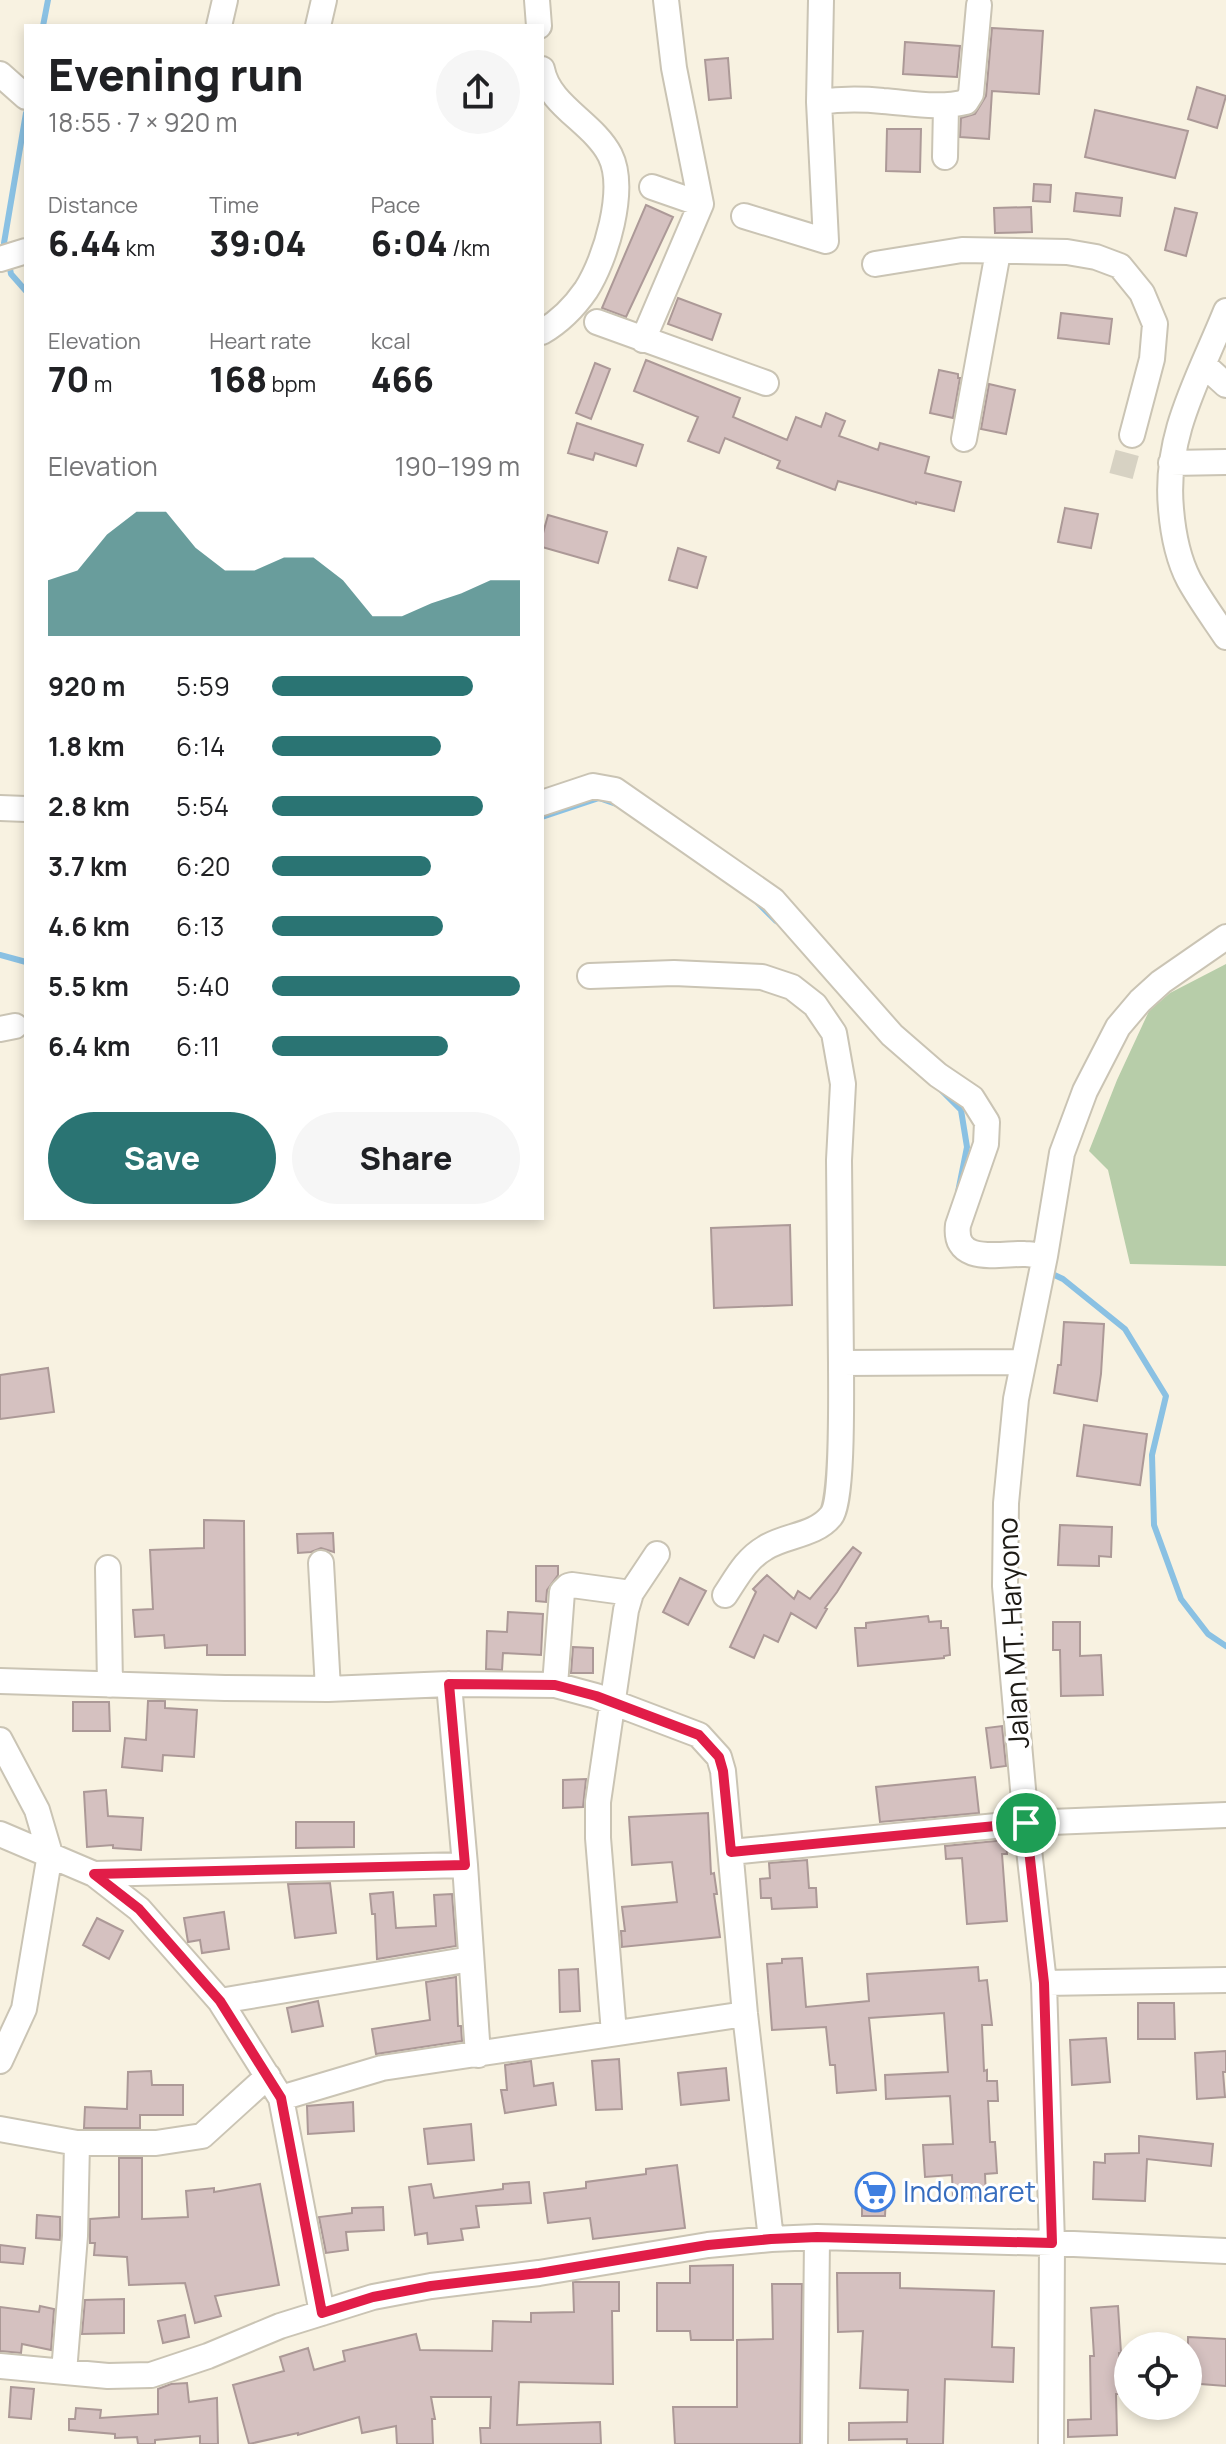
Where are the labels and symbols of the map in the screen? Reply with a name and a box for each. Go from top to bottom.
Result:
street label: Jalan MT. Haryono [987,1516,1037,1750]
pin [992,1789,1060,1857]
supermarket icon: Indomaret [854,2171,896,2213]
place label: Indomaret [903,2172,1036,2210]

